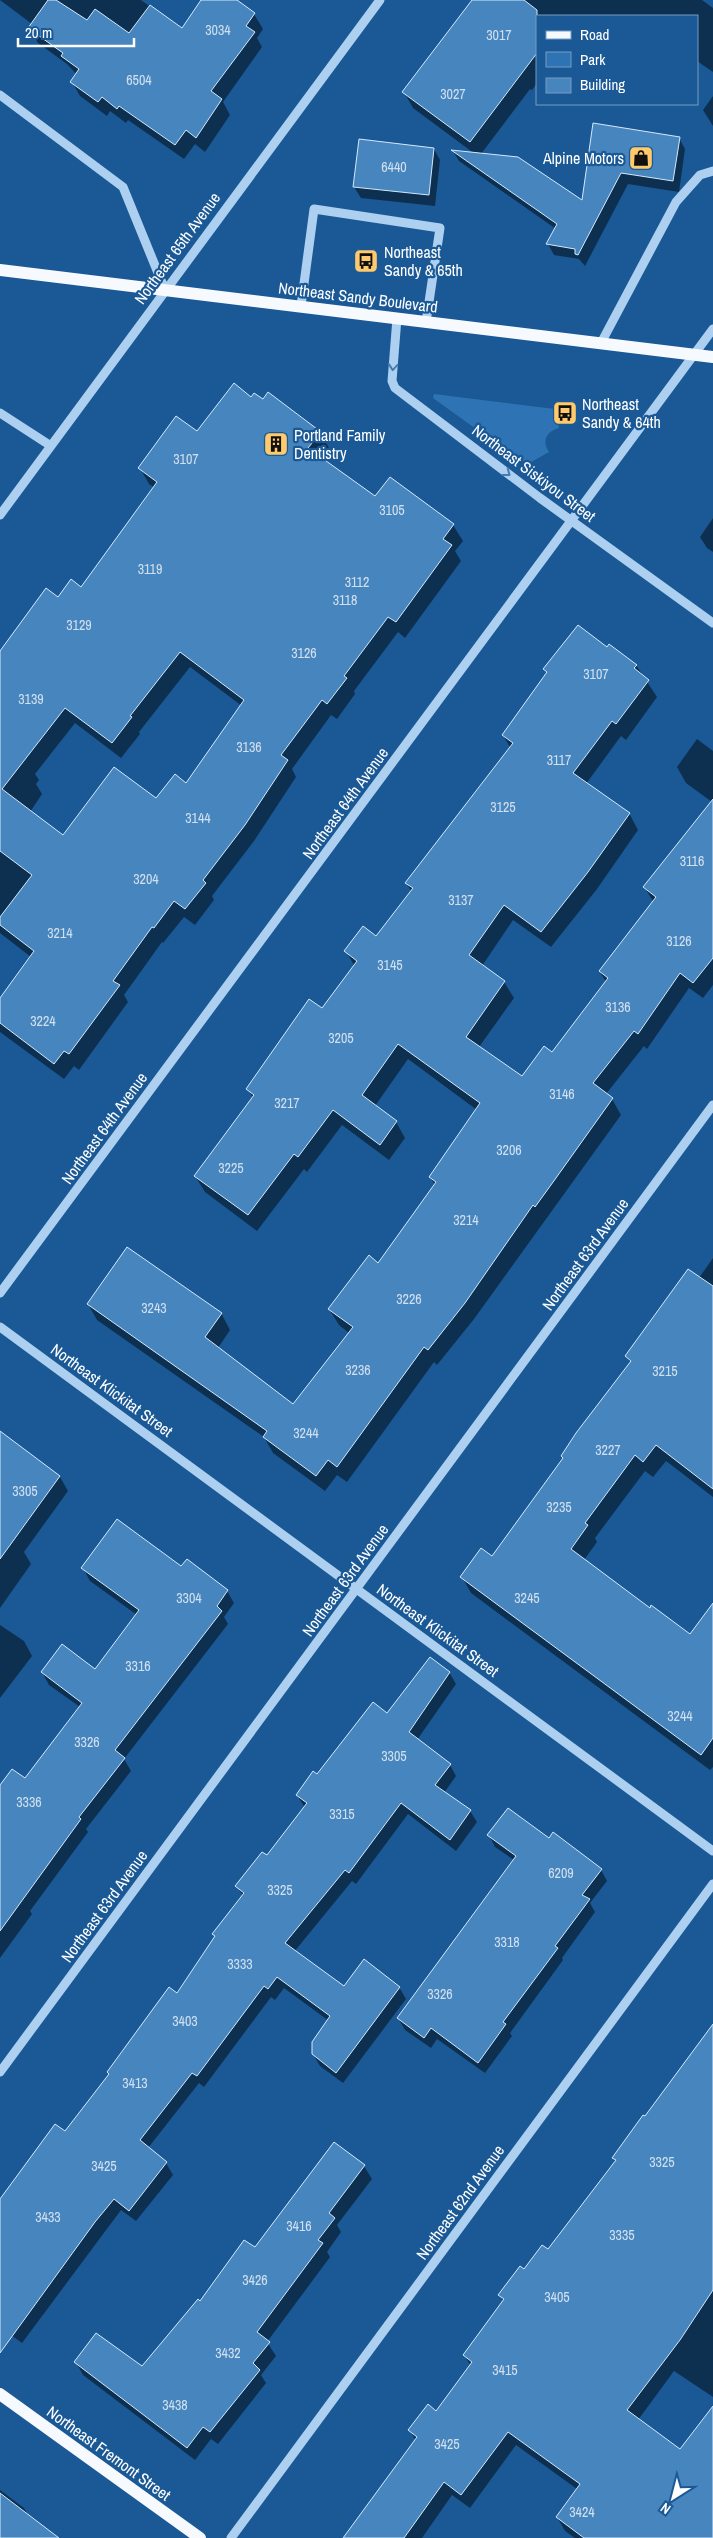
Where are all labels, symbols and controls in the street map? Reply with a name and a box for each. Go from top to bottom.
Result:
scale bar [18,15,134,47]
legend [536,15,698,105]
house number: 3034 [205,21,231,39]
text: 20 m [25,22,52,43]
text: Road [580,24,609,45]
house number: 3017 [486,26,512,44]
text: Park [580,49,606,70]
house number: 6504 [126,71,152,89]
text: Building [580,74,625,95]
house number: 3027 [440,85,466,103]
shop icon: Alpine Motors [628,145,654,171]
place label: Alpine Motors [542,147,624,169]
house number: 6440 [381,158,407,176]
street label: Northeast 65th Avenue [129,188,225,308]
place label: Northeast Sandy & 65th [384,241,463,281]
bus stop icon: Northeast Sandy & 65th [353,248,379,274]
street label: Northeast Sandy Boulevard [277,276,439,318]
one-way arrow [388,363,399,371]
place label: Northeast Sandy & 64th [582,393,661,433]
bus stop icon: Northeast Sandy & 64th [552,400,578,426]
street label: Northeast Siskiyou Street [468,419,601,527]
place label: Portland Family Dentistry [294,424,386,464]
building icon: Portland Family Dentistry [263,431,289,457]
house number: 3107 [173,450,199,468]
one-way arrow [501,467,511,476]
house number: 3105 [379,501,405,519]
house number: 3119 [138,560,162,578]
house number: 3112 [345,573,369,591]
house number: 3118 [333,591,357,609]
house number: 3129 [66,616,92,634]
house number: 3126 [291,644,317,662]
house number: 3107 [583,665,609,683]
house number: 3139 [18,690,44,708]
house number: 3136 [236,738,262,756]
street label: Northeast 64th Avenue [297,743,393,863]
house number: 3117 [547,751,571,769]
house number: 3125 [490,798,516,816]
house number: 3144 [185,809,211,827]
house number: 3116 [680,852,704,870]
house number: 3204 [133,870,159,888]
house number: 3137 [448,891,474,909]
house number: 3214 [47,924,73,942]
house number: 3126 [666,932,692,950]
house number: 3145 [377,956,403,974]
house number: 3136 [605,998,631,1016]
house number: 3224 [30,1012,56,1030]
house number: 3205 [328,1029,354,1047]
street label: Northeast 64th Avenue [56,1068,152,1188]
house number: 3146 [549,1085,575,1103]
house number: 3217 [274,1094,300,1112]
house number: 3206 [496,1141,522,1159]
house number: 3225 [218,1159,244,1177]
street label: Northeast 63rd Avenue [537,1193,633,1315]
house number: 3214 [453,1211,479,1229]
house number: 3226 [396,1290,422,1308]
house number: 3243 [141,1299,167,1317]
street label: Northeast Klickitat Street [47,1338,178,1442]
house number: 3236 [345,1361,371,1379]
house number: 3215 [652,1362,678,1380]
house number: 3244 [293,1424,319,1442]
house number: 3227 [595,1441,621,1459]
house number: 3305 [12,1482,38,1500]
house number: 3235 [546,1498,572,1516]
street label: Northeast 63rd Avenue [297,1519,393,1641]
street label: Northeast Klickitat Street [373,1578,504,1682]
house number: 3304 [176,1589,202,1607]
house number: 3245 [514,1589,540,1607]
house number: 3316 [125,1657,151,1675]
house number: 3244 [667,1707,693,1725]
house number: 3326 [74,1733,100,1751]
house number: 3305 [381,1747,407,1765]
house number: 3336 [16,1793,42,1811]
house number: 3315 [329,1805,355,1823]
street label: Northeast 63rd Avenue [56,1845,152,1967]
house number: 6209 [548,1864,574,1882]
house number: 3325 [267,1881,293,1899]
house number: 3318 [494,1933,520,1951]
house number: 3333 [227,1955,253,1973]
house number: 3326 [427,1985,453,2003]
house number: 3403 [172,2012,198,2030]
house number: 3413 [122,2074,148,2092]
street label: Northeast 62nd Avenue [411,2140,509,2264]
house number: 3325 [649,2153,675,2171]
house number: 3425 [91,2157,117,2175]
house number: 3433 [35,2208,61,2226]
house number: 3416 [286,2217,312,2235]
house number: 3335 [609,2226,635,2244]
house number: 3426 [242,2271,268,2289]
house number: 3405 [544,2288,570,2306]
house number: 3432 [215,2344,241,2362]
house number: 3415 [492,2361,518,2379]
house number: 3438 [162,2396,188,2414]
street label: Northeast Fremont Street [43,2401,176,2506]
house number: 3425 [434,2435,460,2453]
north arrow [648,2473,698,2523]
text: N [657,2499,674,2518]
house number: 3424 [569,2503,595,2521]

